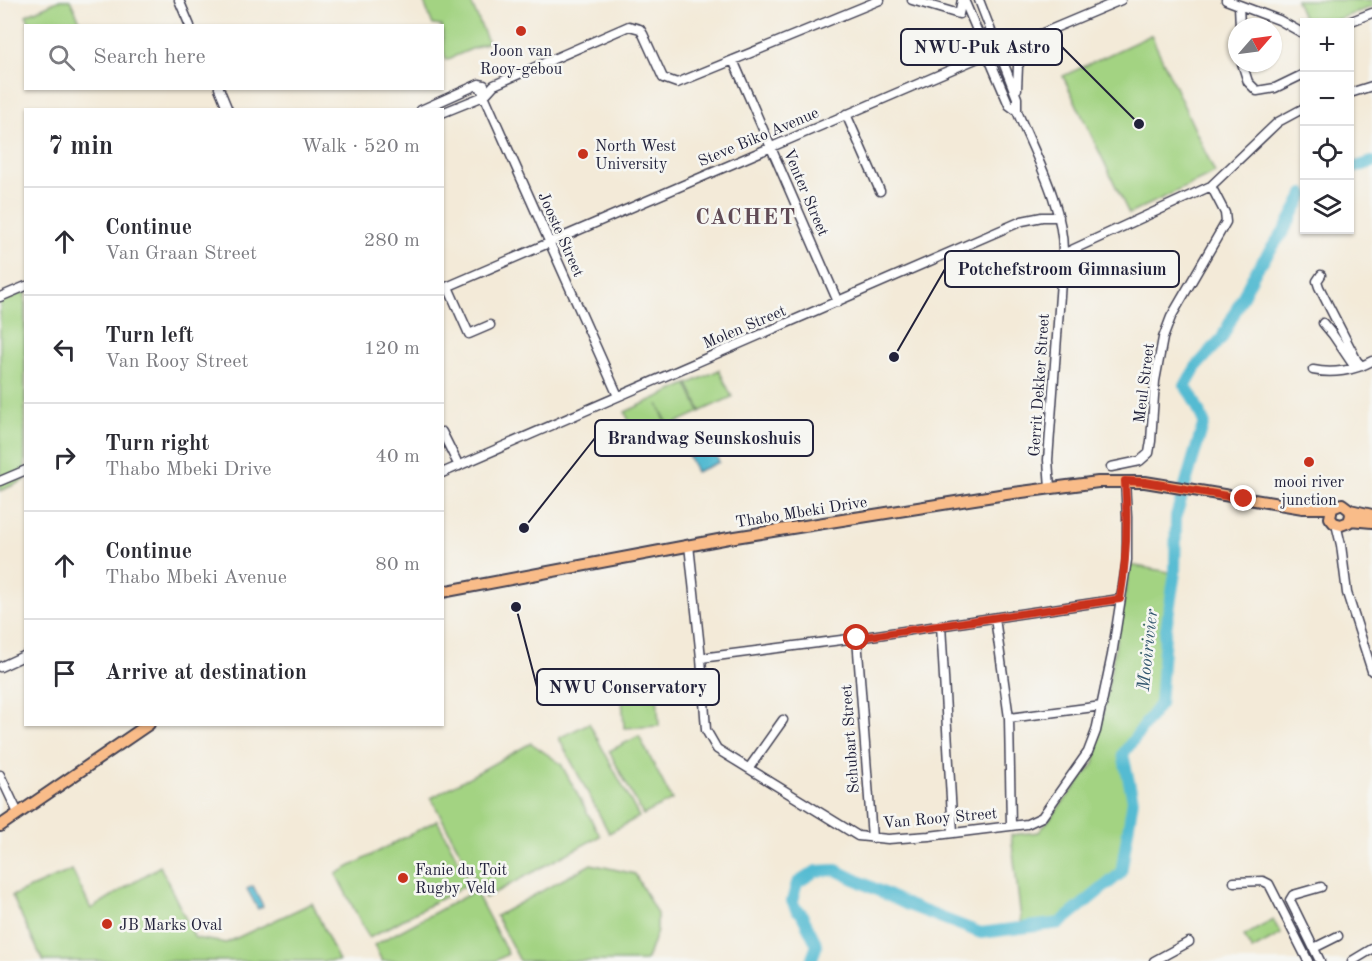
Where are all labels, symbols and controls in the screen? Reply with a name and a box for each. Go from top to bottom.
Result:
north arrow [1228,18,1282,72]
map controls [1300,18,1354,234]
button: + [1300,18,1354,72]
search box [24,24,444,90]
marker: Joon van Rooy-gebou [514,24,528,38]
callout: NWU-Puk Astro [901,29,1062,65]
text: NWU-Puk Astro [914,39,1050,57]
icon: search [45,41,78,74]
place label: Joon van Rooy-gebou [480,44,563,78]
text: Search here [93,46,206,68]
button: − [1300,72,1354,126]
street label: Steve Biko Avenue [696,105,821,170]
button: locate [1300,126,1354,180]
text: 7 min [48,134,113,160]
text: Walk · 520 m [301,137,420,157]
place label: North West University [595,139,676,173]
marker: North West University [576,147,590,161]
street label: Venter Street [780,147,831,239]
button: layers [1300,180,1354,234]
street label: Jooste Street [534,190,586,280]
district label: CACHET [695,207,797,229]
text: Continue [105,217,192,239]
icon: ahead [48,225,81,258]
text: 280 m [364,231,420,251]
text: Van Graan Street [105,244,257,264]
callout: Potchefstroom Gimnasium [945,251,1179,287]
text: Potchefstroom Gimnasium [957,261,1167,279]
street label: Molen Street [701,303,789,353]
street label: Gerrit Dekker Street [1027,313,1053,457]
text: Turn left [105,325,194,347]
icon: left [48,333,81,366]
text: 120 m [364,339,420,359]
street label: Meul Street [1132,342,1158,424]
text: Van Rooy Street [105,352,248,372]
callout: Brandwag Seunskoshuis [595,420,813,456]
text: Brandwag Seunskoshuis [607,430,801,448]
text: Turn right [105,433,209,455]
icon: right [48,441,81,474]
text: 40 m [375,447,420,467]
marker: mooi river junction [1302,455,1316,469]
text: Thabo Mbeki Drive [105,460,271,480]
place label: mooi river junction [1274,475,1344,509]
route end [1230,485,1256,511]
street label: Thabo Mbeki Drive [734,495,868,531]
text: Continue [105,541,192,563]
icon: ahead [48,549,81,582]
text: 80 m [375,555,420,575]
text: Thabo Mbeki Avenue [105,568,287,588]
water label: Mooirivier [1135,607,1161,693]
route start [843,624,869,650]
icon: arrive [48,657,81,690]
text: Arrive at destination [105,662,307,684]
callout: NWU Conservatory [537,669,719,705]
text: NWU Conservatory [549,679,707,697]
street label: Schubart Street [839,683,863,794]
street label: Van Rooy Street [882,806,998,832]
place label: Fanie du Toit Rugby Veld [415,863,507,897]
marker: Fanie du Toit Rugby Veld [396,871,410,885]
marker: JB Marks Oval [100,917,114,931]
place label: JB Marks Oval [119,918,222,934]

